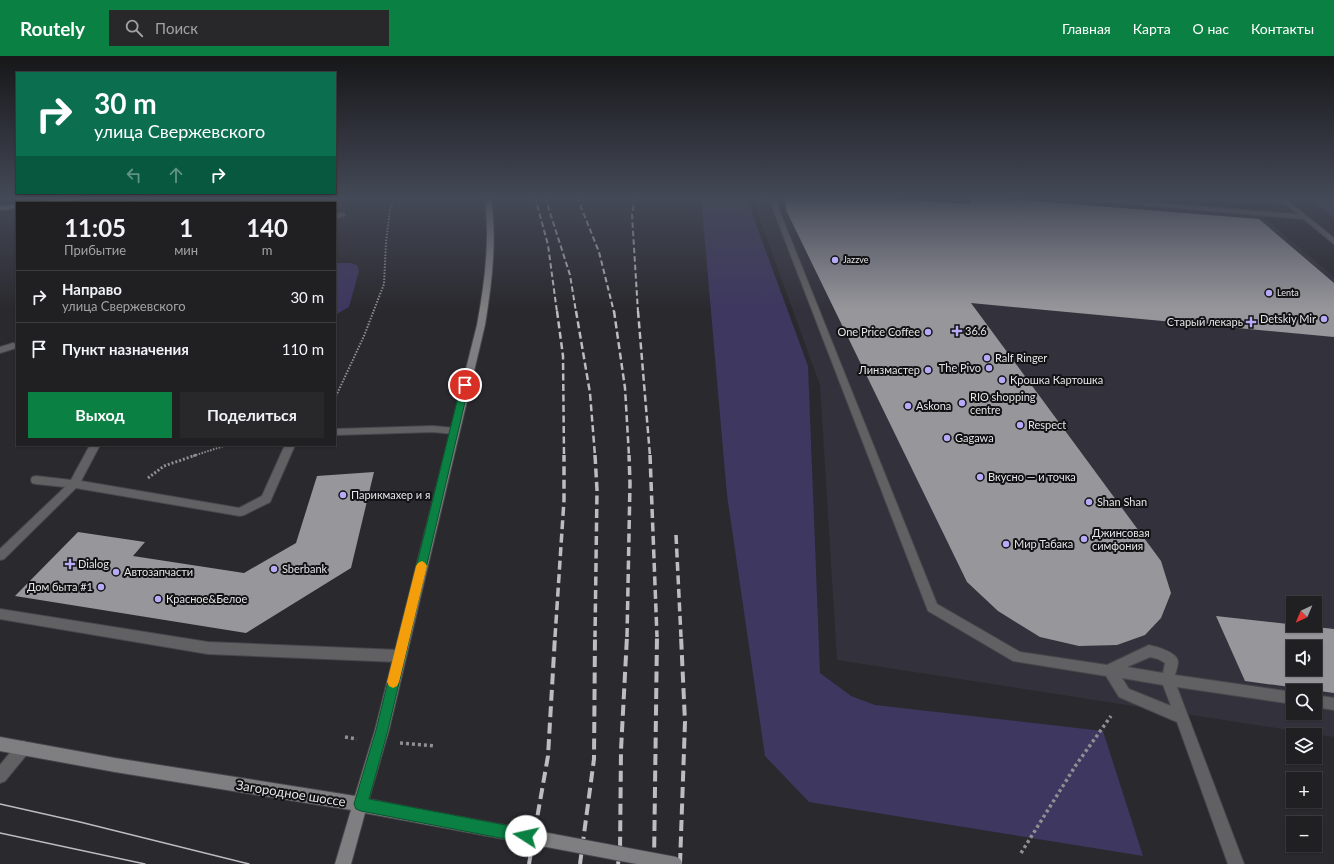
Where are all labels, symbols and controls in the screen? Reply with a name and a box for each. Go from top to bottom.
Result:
search box [109,10,389,46]
text: Routely [20,17,85,40]
icon: search [123,17,145,39]
text: Поиск [155,19,198,37]
text: Главная [1062,20,1111,37]
text: Карта [1133,20,1171,37]
text: О нас [1193,20,1229,37]
text: Контакты [1251,20,1314,37]
text: 30 m [94,86,157,120]
icon: right [28,88,80,140]
text: улица Свержевского [94,120,265,142]
icon: left [123,164,145,186]
icon: ahead [165,164,187,186]
icon: right [207,164,229,186]
text: 11:05 [64,213,126,242]
text: 1 [179,213,193,242]
text: 140 [246,213,288,242]
text: Прибытие [64,242,126,258]
text: мин [174,242,198,258]
text: m [262,242,272,258]
place label: Jazzve [843,254,869,265]
marker: Jazzve [830,255,840,265]
text: Направо [62,280,122,298]
icon: right [28,286,50,308]
place label: Lenta [1277,287,1299,298]
text: 30 m [290,288,324,306]
marker: Lenta [1264,288,1274,298]
text: улица Свержевского [62,298,186,314]
place label: Detskiy Mir [1260,312,1316,325]
marker: Detskiy Mir [1319,314,1329,324]
place label: Старый лекарь [1167,315,1243,328]
marker: Старый лекарь [1246,317,1256,327]
place label: 36.6 [965,324,987,337]
place label: One Price Coffee [838,325,920,338]
marker: 36.6 [952,326,962,336]
marker: One Price Coffee [923,327,933,337]
icon: arrive [28,338,50,360]
text: Пункт назначения [62,340,189,358]
text: 110 m [282,340,324,358]
place label: Ralf Ringer [995,351,1047,364]
marker: Ralf Ringer [982,353,992,363]
place label: The Pivo [939,361,981,374]
place label: Линзмастер [858,363,920,376]
marker: The Pivo [984,363,994,373]
marker: Линзмастер [923,365,933,375]
pin [448,368,482,402]
place label: Крошка Картошка [1010,373,1103,386]
icon: arrive [454,374,476,396]
marker: Крошка Картошка [997,375,1007,385]
place label: RIO shopping centre [970,390,1036,416]
button: Выход [28,392,172,438]
button: Поделиться [180,392,324,438]
marker: RIO shopping centre [957,398,967,408]
place label: Askona [916,399,951,412]
marker: Askona [903,401,913,411]
place label: Respect [1028,418,1066,431]
marker: Respect [1015,420,1025,430]
place label: Gagawa [955,431,994,444]
marker: Gagawa [942,433,952,443]
place label: Вкусно — и точка [988,470,1076,483]
marker: Вкусно — и точка [975,472,985,482]
place label: Парикмахер и я [351,488,430,501]
marker: Парикмахер и я [338,490,348,500]
place label: Shan Shan [1097,495,1147,508]
marker: Shan Shan [1084,497,1094,507]
place label: Джинсовая симфония [1092,526,1150,552]
marker: Джинсовая симфония [1079,534,1089,544]
place label: Мир Табака [1014,537,1073,550]
marker: Мир Табака [1001,539,1011,549]
place label: Dialog [78,557,109,570]
marker: Dialog [65,559,75,569]
place label: Sberbank [282,562,328,575]
marker: Sberbank [269,564,279,574]
place label: Автозапчасти [124,565,193,578]
marker: Автозапчасти [111,567,121,577]
place label: Дом быта #1 [27,580,93,593]
marker: Дом быта #1 [96,582,106,592]
place label: Красное&Белое [166,592,248,605]
marker: Красное&Белое [153,594,163,604]
north arrow [1286,596,1322,632]
map controls [1286,596,1322,852]
button: sound [1286,640,1322,676]
button: search [1286,684,1322,720]
button: layers [1286,728,1322,764]
button: + [1286,772,1322,808]
street label: Загородное шоссе [235,776,347,810]
position arrow [505,815,547,857]
button: − [1286,816,1322,852]

